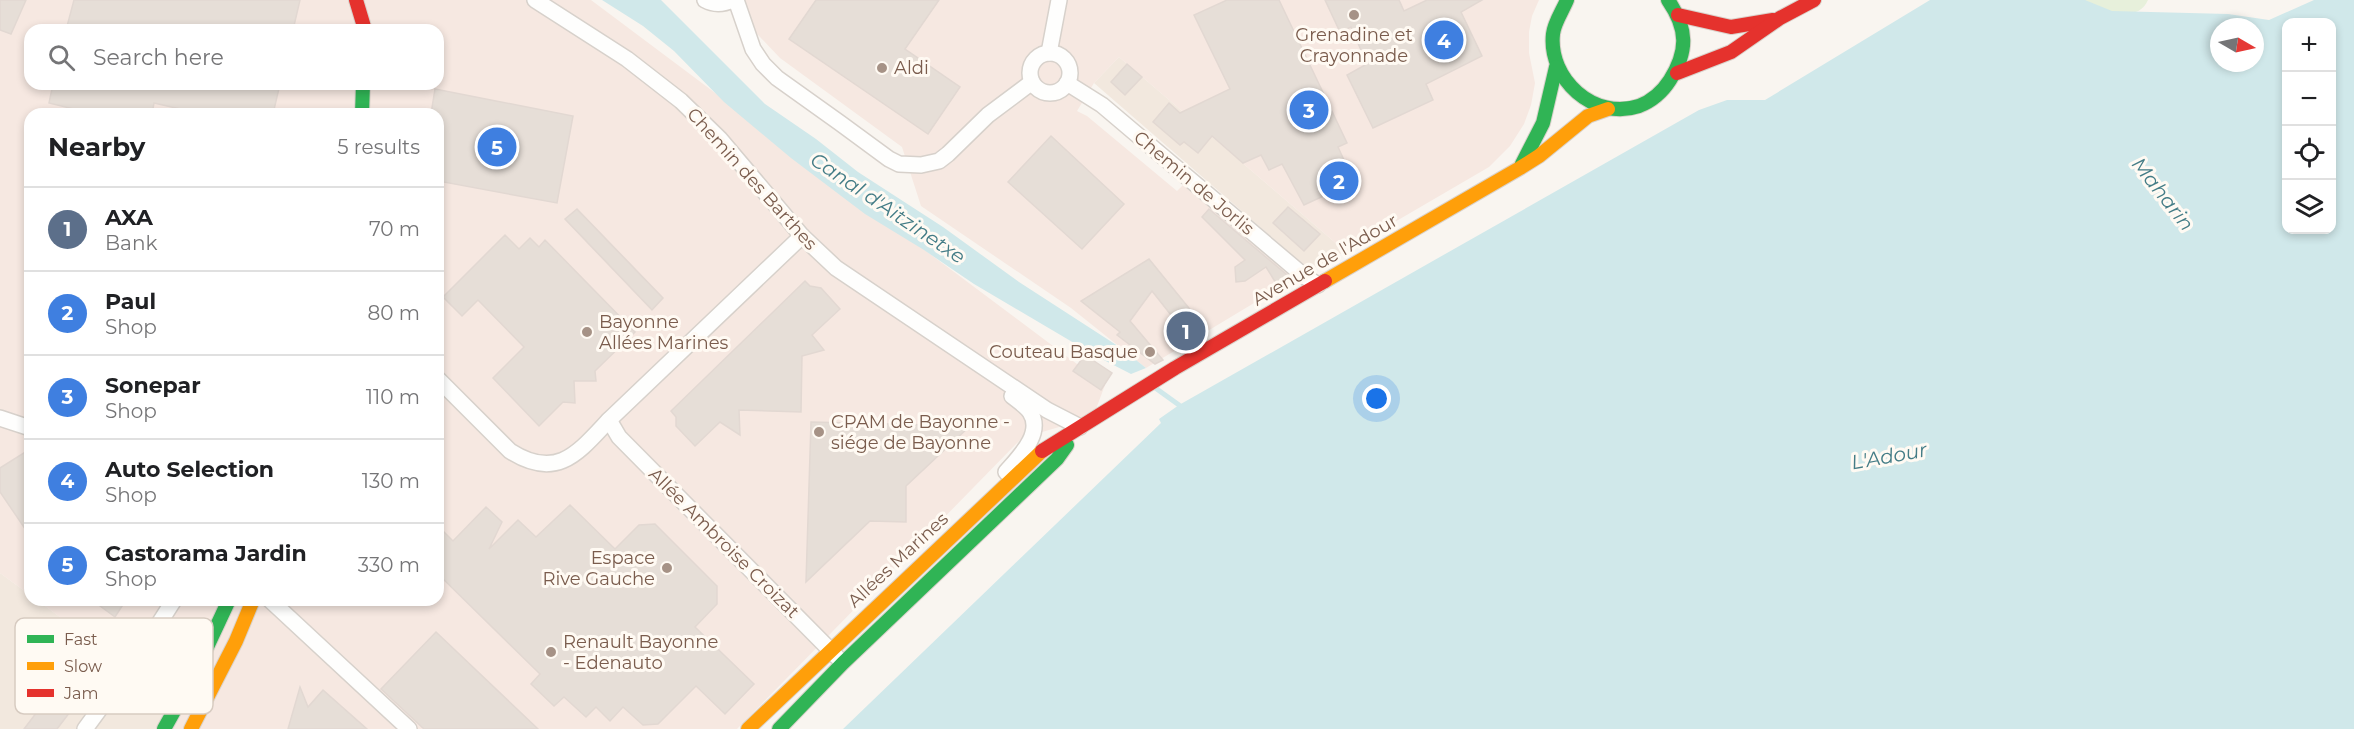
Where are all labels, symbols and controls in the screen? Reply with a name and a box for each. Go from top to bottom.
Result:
marker: Grenadine et Crayonnade [1347,8,1361,22]
pin: 4 [1424,18,1464,63]
north arrow [2210,18,2264,72]
map controls [2282,18,2336,234]
button: + [2282,18,2336,72]
search box [24,24,444,90]
place label: Grenadine et Crayonnade [1295,24,1413,67]
icon: search [45,41,78,74]
text: Search here [93,44,224,71]
place label: Aldi [894,57,929,79]
marker: Aldi [875,61,889,75]
button: − [2282,72,2336,126]
pin: 3 [1290,88,1328,132]
street label: Chemin des Barthes [682,103,822,255]
pin: 5 [478,124,516,170]
street label: Chemin de Jorlis [1129,126,1259,240]
button: locate [2282,126,2336,180]
text: Nearby [48,131,145,163]
text: 5 results [337,135,420,159]
water label: Canal d'Aitzinetxe [806,147,970,269]
water label: Maharin [2127,153,2199,235]
pin: 2 [1320,158,1358,204]
button: layers [2282,180,2336,234]
text: AXA [105,204,153,231]
street label: Avenue de l'Adour [1249,210,1401,310]
text: 1 [64,217,71,241]
text: 70 m [369,217,420,241]
text: Bank [105,231,157,255]
text: Paul [105,288,156,315]
text: 2 [62,301,73,325]
text: 80 m [368,301,420,325]
pin: 1 [1166,308,1206,354]
place label: Bayonne Allées Marines [599,311,729,354]
text: Shop [105,315,157,339]
marker: Bayonne Allées Marines [580,325,594,339]
place label: Couteau Basque [989,341,1138,363]
marker: Couteau Basque [1143,345,1157,359]
text: Sonepar [105,372,201,399]
your location [1362,384,1391,413]
text: 3 [62,385,73,409]
text: 110 m [366,385,420,409]
text: Shop [105,399,157,423]
place label: CPAM de Bayonne - siége de Bayonne [831,411,1010,454]
marker: CPAM de Bayonne - siége de Bayonne [812,425,826,439]
water label: L'Adour [1849,437,1930,474]
text: Auto Selection [105,456,274,483]
street label: Allée Ambroise Croizat [644,463,804,623]
text: 4 [61,469,74,493]
text: 130 m [362,469,420,493]
text: Shop [105,483,157,507]
street label: Allées Marines [843,508,953,612]
text: Castorama Jardin [105,540,307,567]
place label: Espace Rive Gauche [542,547,655,590]
text: 5 [62,553,73,577]
text: 330 m [358,553,420,577]
marker: Espace Rive Gauche [660,561,674,575]
text: Shop [105,567,157,591]
legend [15,618,213,714]
text: Fast [64,630,98,649]
place label: Renault Bayonne - Edenauto [563,631,718,674]
marker: Renault Bayonne - Edenauto [544,645,558,659]
text: Slow [64,657,102,676]
text: Jam [63,684,98,703]

